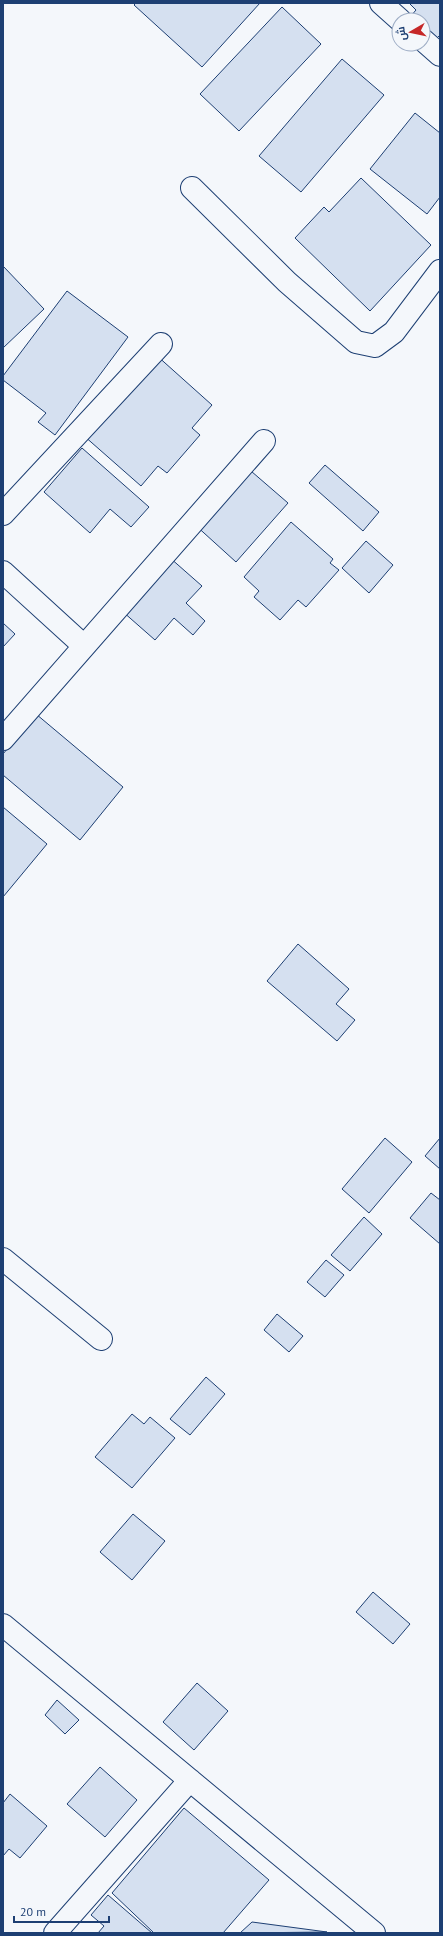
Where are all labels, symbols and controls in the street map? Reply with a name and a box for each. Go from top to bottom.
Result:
north arrow [391,12,431,52]
text: ش [393,25,409,42]
scale bar [14,1898,109,1924]
text: 20 m [20,1904,46,1919]

